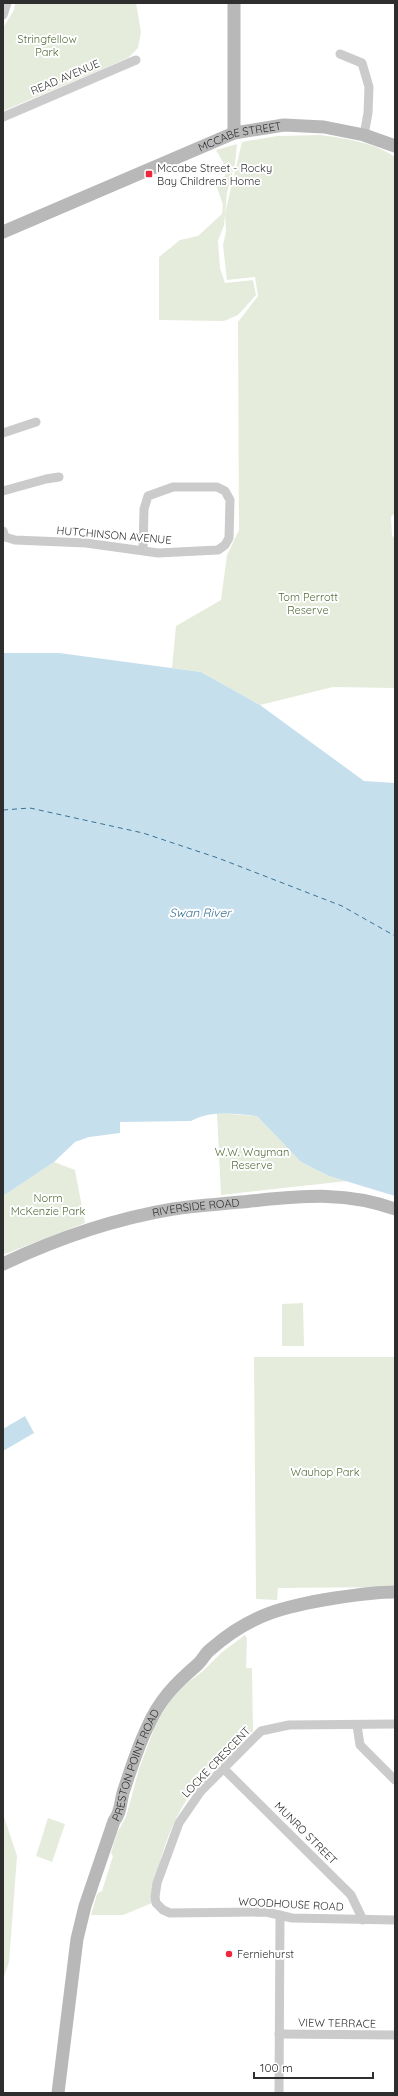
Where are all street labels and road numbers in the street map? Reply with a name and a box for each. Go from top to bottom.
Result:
street label: READ AVENUE [28,56,102,98]
street label: MCCABE STREET [196,118,283,155]
street label: HUTCHINSON AVENUE [56,523,172,547]
street label: RIVERSIDE ROAD [151,1195,240,1220]
street label: PRESTON POINT ROAD [109,1706,162,1824]
street label: LOCKE CRESCENT [179,1723,254,1800]
street label: MUNRO STREET [272,1799,341,1868]
street label: WOODHOUSE ROAD [238,1894,344,1914]
street label: VIEW TERRACE [298,2015,376,2031]

